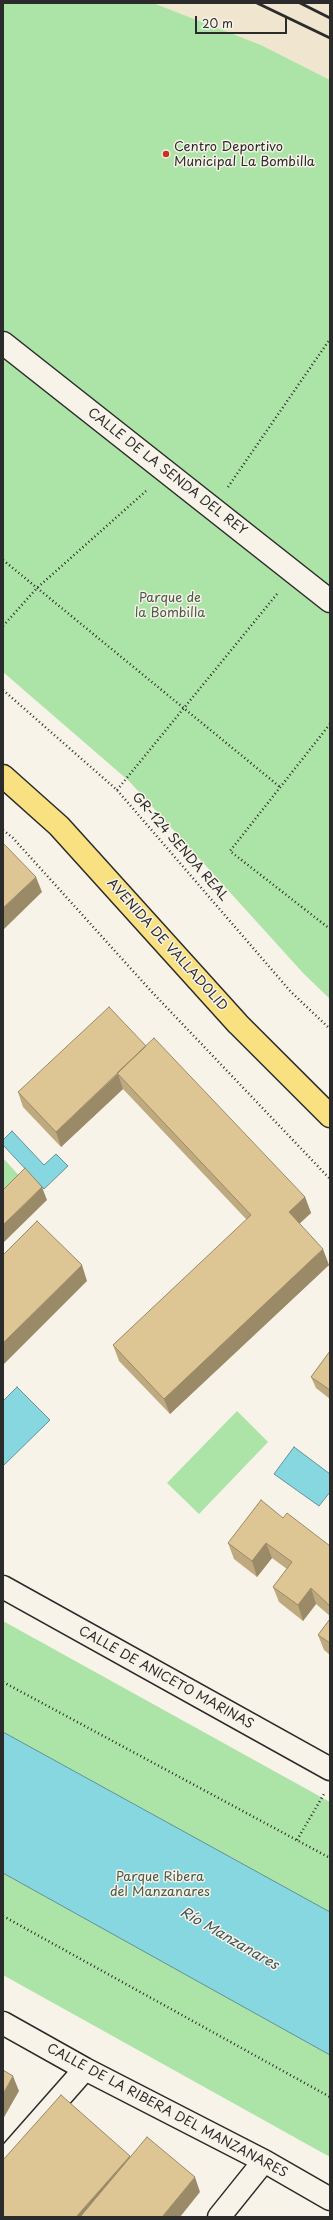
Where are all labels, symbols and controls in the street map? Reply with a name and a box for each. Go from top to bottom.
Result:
scale bar [197,8,289,34]
text: 20 m [202,14,233,32]
place label: Centro Deportivo Municipal La Bombilla [174,139,315,170]
marker: Centro Deportivo Municipal La Bombilla [161,149,171,159]
street label: CALLE DE LA SENDA DEL REY [84,405,250,539]
park label: Parque de la Bombilla [135,590,205,621]
street label: GR-124 SENDA REAL [129,790,231,904]
street label: AVENIDA DE VALLADOLID [104,876,230,1014]
street label: CALLE DE ANICETO MARINAS [76,1623,256,1733]
park label: Parque Ribera del Manzanares [110,1869,210,1900]
water label: Río Manzanares [177,1904,281,1974]
street label: CALLE DE LA RIBERA DEL MANZANARES [44,2041,290,2181]

